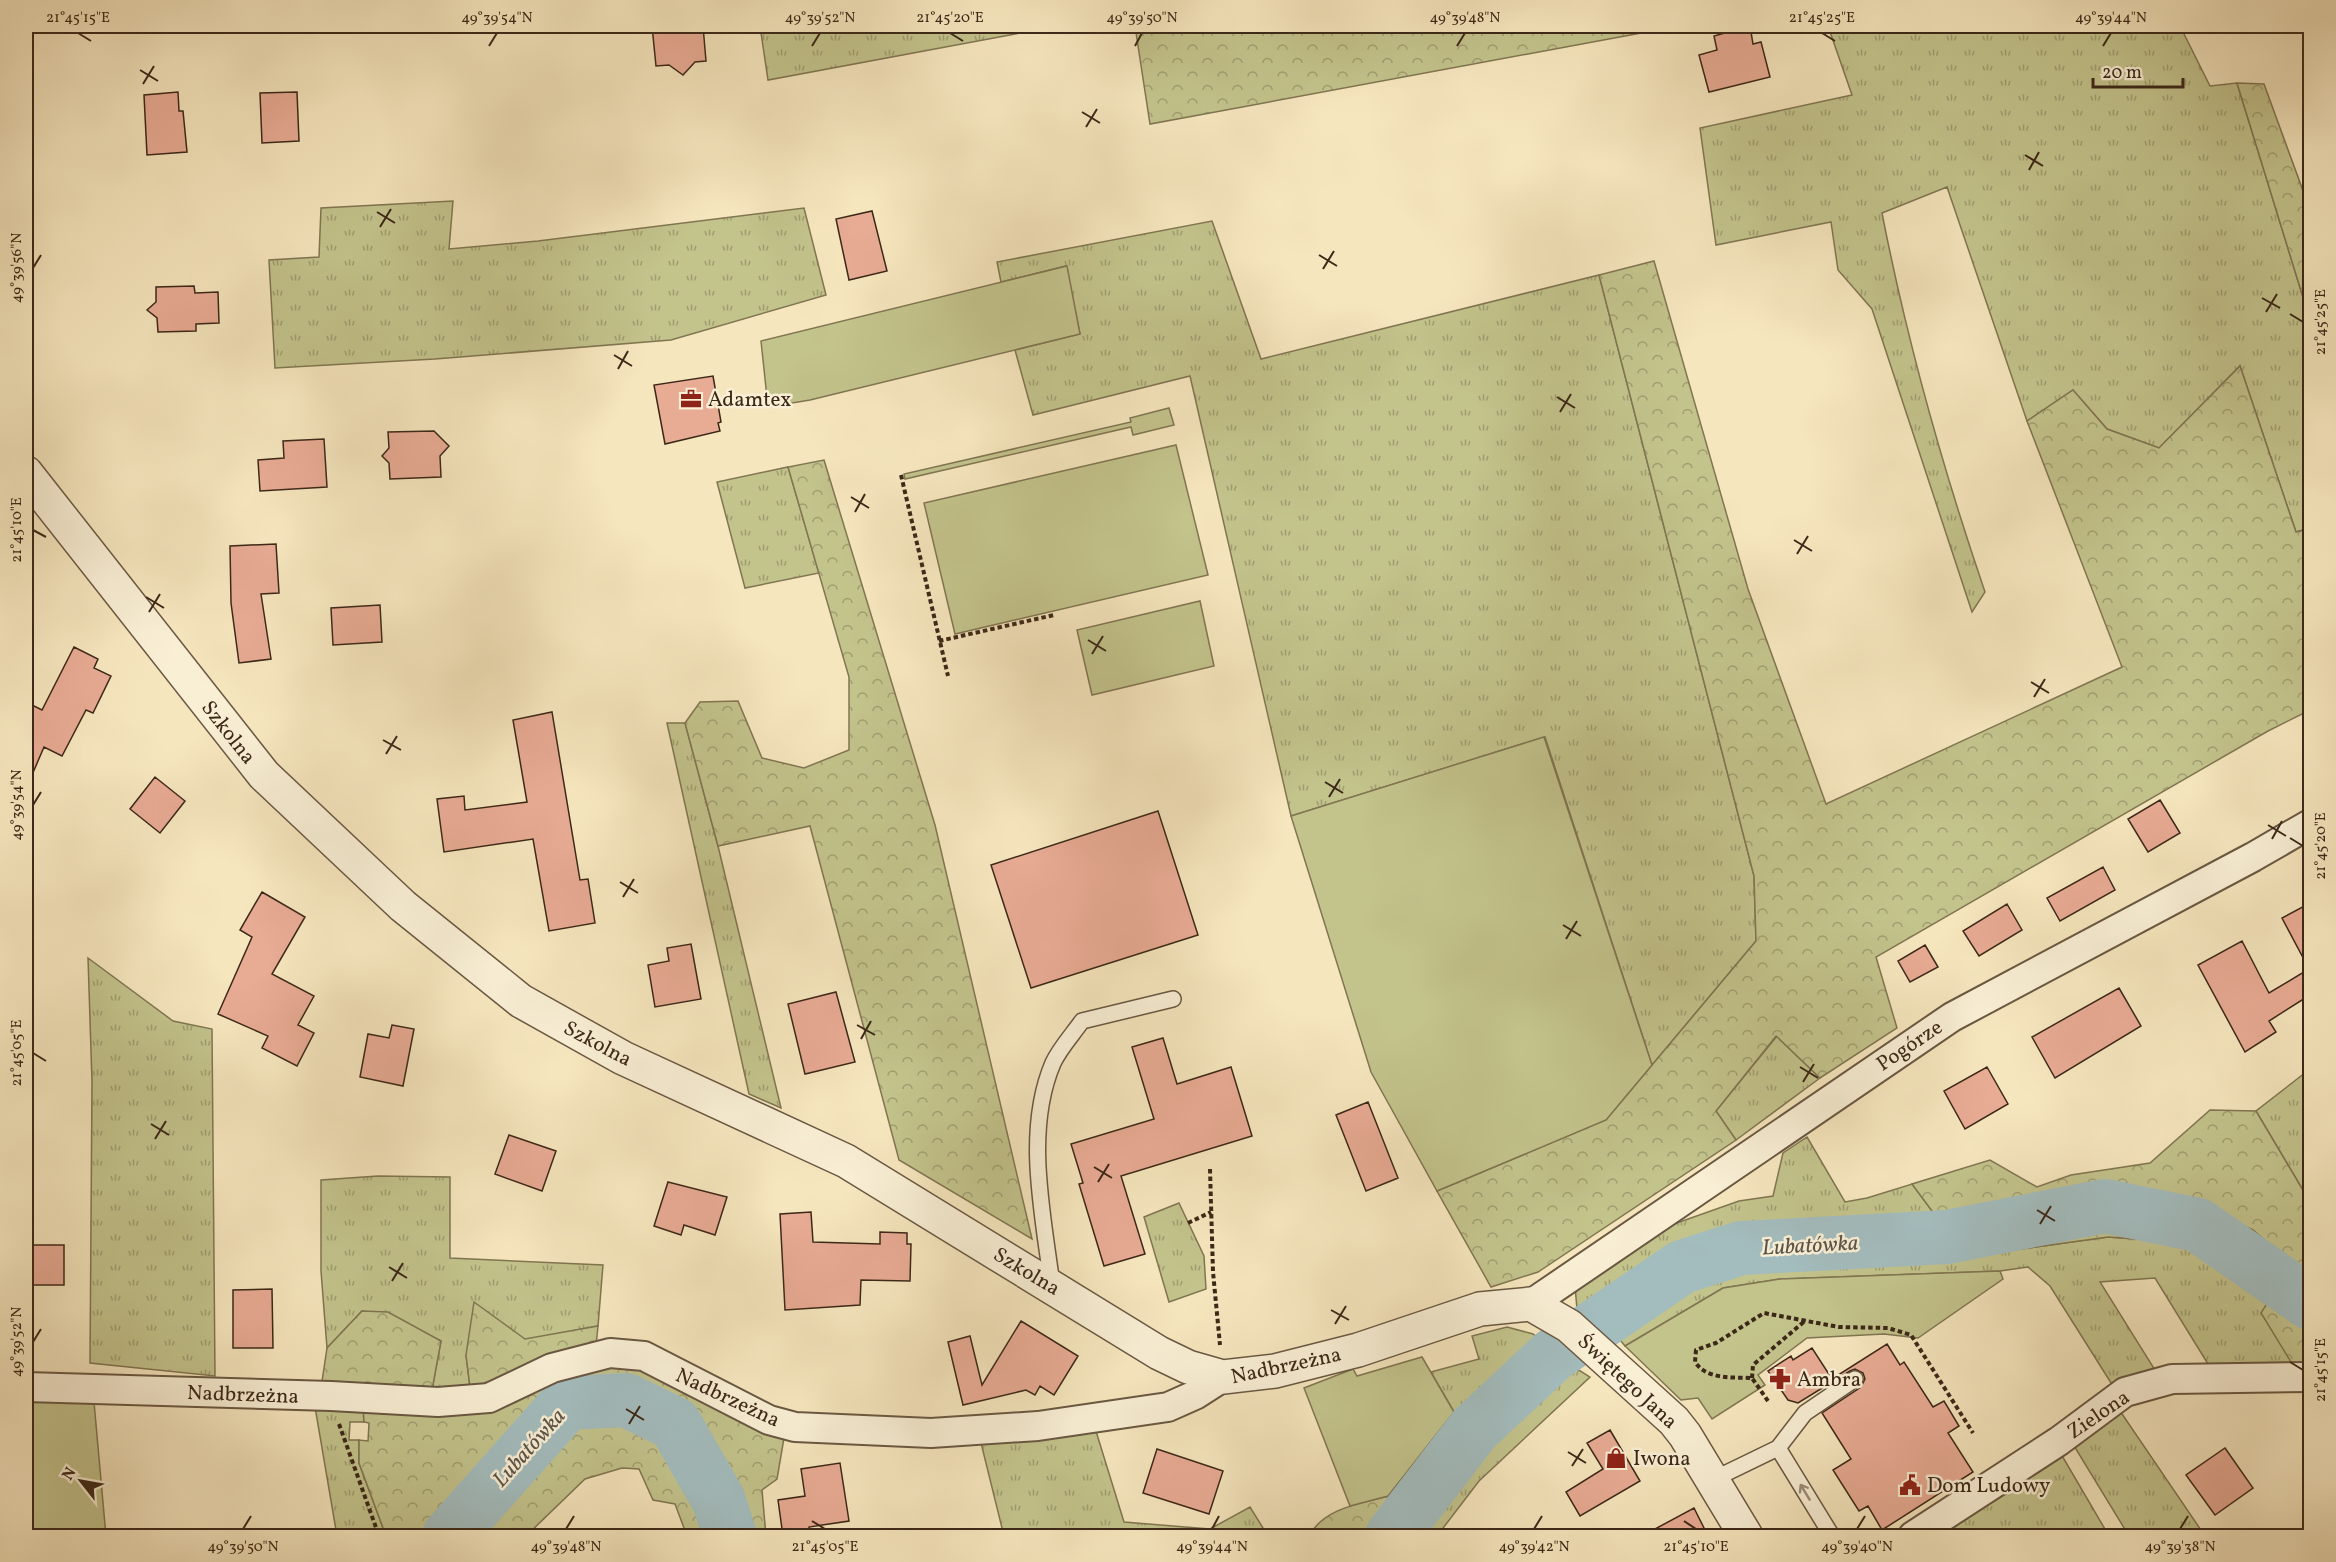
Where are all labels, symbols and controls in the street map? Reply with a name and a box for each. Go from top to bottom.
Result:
text: 21°45'15"E [46,8,110,29]
text: 49°39'54"N [461,8,533,29]
text: 49°39'52"N [785,8,855,29]
text: 21°45'20"E [916,8,984,29]
text: 49°39'50"N [1106,8,1178,29]
text: 49°39'48"N [1430,8,1500,29]
text: 21°45'25"E [1789,8,1855,29]
text: 49°39'44"N [2075,8,2147,29]
scale bar [2093,51,2183,89]
text: 20 m [2102,61,2142,86]
text: 49°39'56"N [7,233,28,303]
text: 21°45'25"E [2311,289,2332,355]
place label: Adamtex [708,386,791,415]
office icon: Adamtex [679,387,703,411]
text: 21°45'10"E [7,497,28,563]
street label: Szkolna [194,695,262,771]
text: 49°39'54"N [7,769,28,841]
text: 21°45'20"E [2311,812,2332,880]
street label: Pogórze [1871,1013,1949,1079]
street label: Szkolna [558,1014,637,1074]
text: 21°45'05"E [7,1020,28,1086]
water label: Lubatówka [1761,1228,1859,1265]
street label: Szkolna [987,1241,1065,1304]
text: 49°39'52"N [7,1307,28,1377]
street label: Świętego Jana [1570,1328,1684,1436]
text: 21°45'15"E [2311,1338,2332,1402]
street label: Nadbrzeżna [1228,1341,1344,1392]
street label: Nadbrzeżna [670,1362,784,1435]
place label: Ambra [1797,1366,1861,1395]
pharmacy icon: Ambra [1768,1367,1792,1391]
street label: Nadbrzeżna [186,1379,300,1412]
street label: Zielona [2062,1384,2136,1447]
water label: Lubatówka [486,1402,574,1495]
place label: Iwona [1633,1445,1691,1474]
shop icon: Iwona [1604,1446,1628,1470]
north arrow [51,1451,111,1511]
text: N [57,1463,82,1485]
place label: Dom Ludowy [1927,1472,2051,1501]
public building icon: Dom Ludowy [1898,1473,1922,1497]
one-way arrow [1799,1484,1811,1501]
text: 49°39'50"N [207,1537,279,1558]
text: 49°39'48"N [531,1537,601,1558]
text: 21°45'05"E [792,1537,858,1558]
text: 49°39'44"N [1176,1537,1248,1558]
text: 49°39'42"N [1498,1537,1570,1558]
text: 21°45'10"E [1663,1537,1729,1558]
text: 49°39'40"N [1821,1537,1893,1558]
text: 49°39'38"N [2144,1537,2216,1558]

